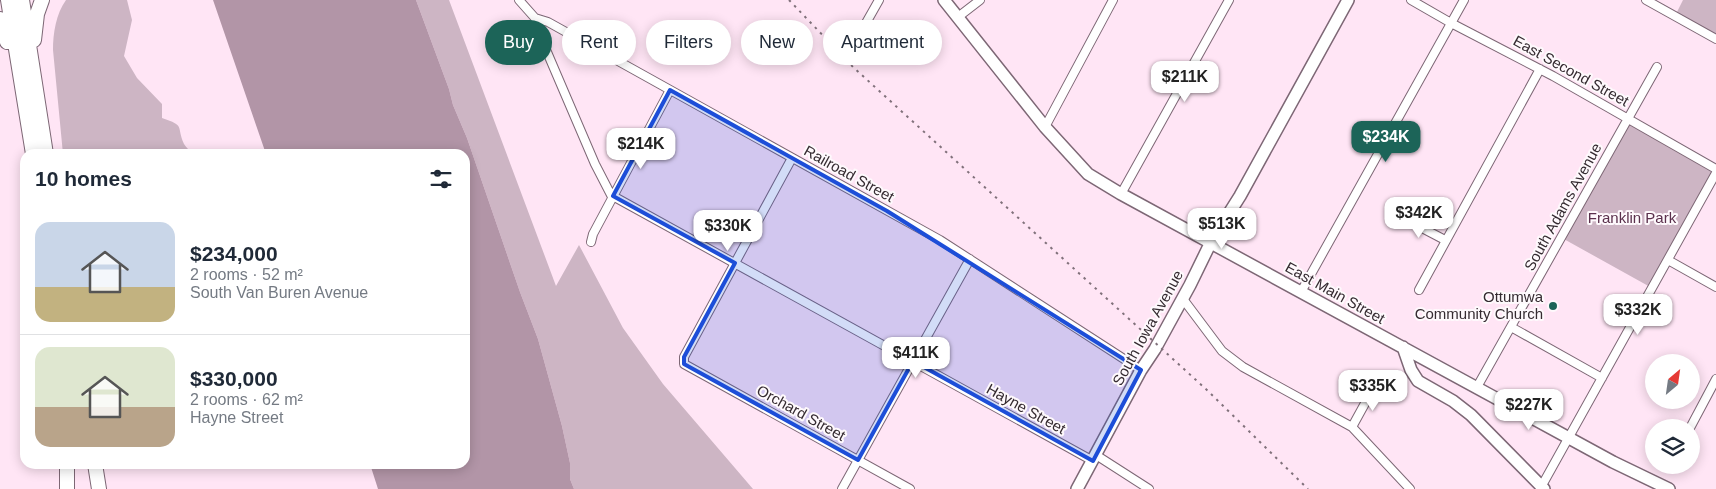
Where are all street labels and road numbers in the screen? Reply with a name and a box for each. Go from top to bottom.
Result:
street label: East Second Street [1511,32,1633,110]
street label: South Adams Avenue [1520,140,1605,273]
street label: Railroad Street [801,142,898,206]
street label: East Main Street [1283,258,1389,327]
street label: South Iowa Avenue [1109,267,1186,388]
street label: Hayne Street [984,380,1069,438]
street label: Orchard Street [754,381,849,444]

